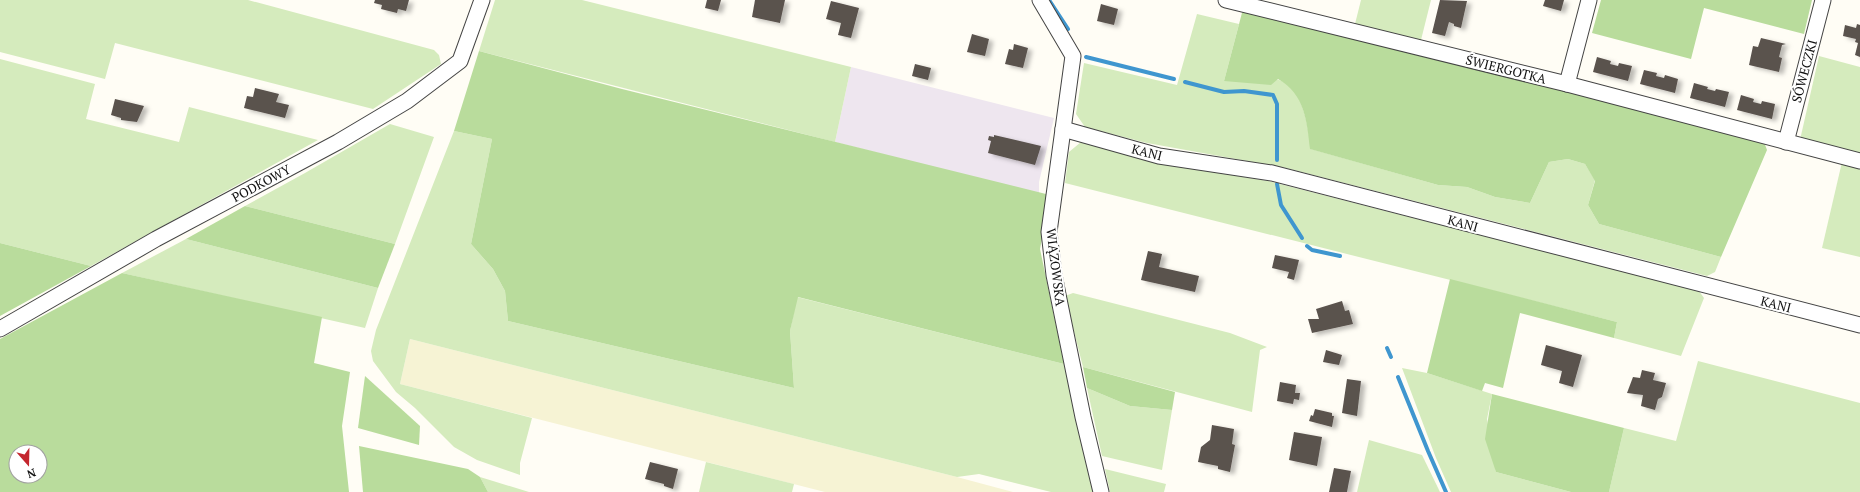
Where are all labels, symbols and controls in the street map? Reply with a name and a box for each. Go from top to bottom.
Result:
street label: SÓWECZKI [1787,37,1821,105]
street label: ŚWIERGOTKA [1464,50,1548,88]
street label: KANI [1130,140,1164,164]
street label: PODKOWY [228,160,294,206]
street label: KANI [1446,210,1480,236]
street label: WIĄZOWSKA [1042,227,1070,307]
street label: KANI [1759,292,1793,316]
north arrow [8,444,48,484]
text: N [24,465,38,482]

